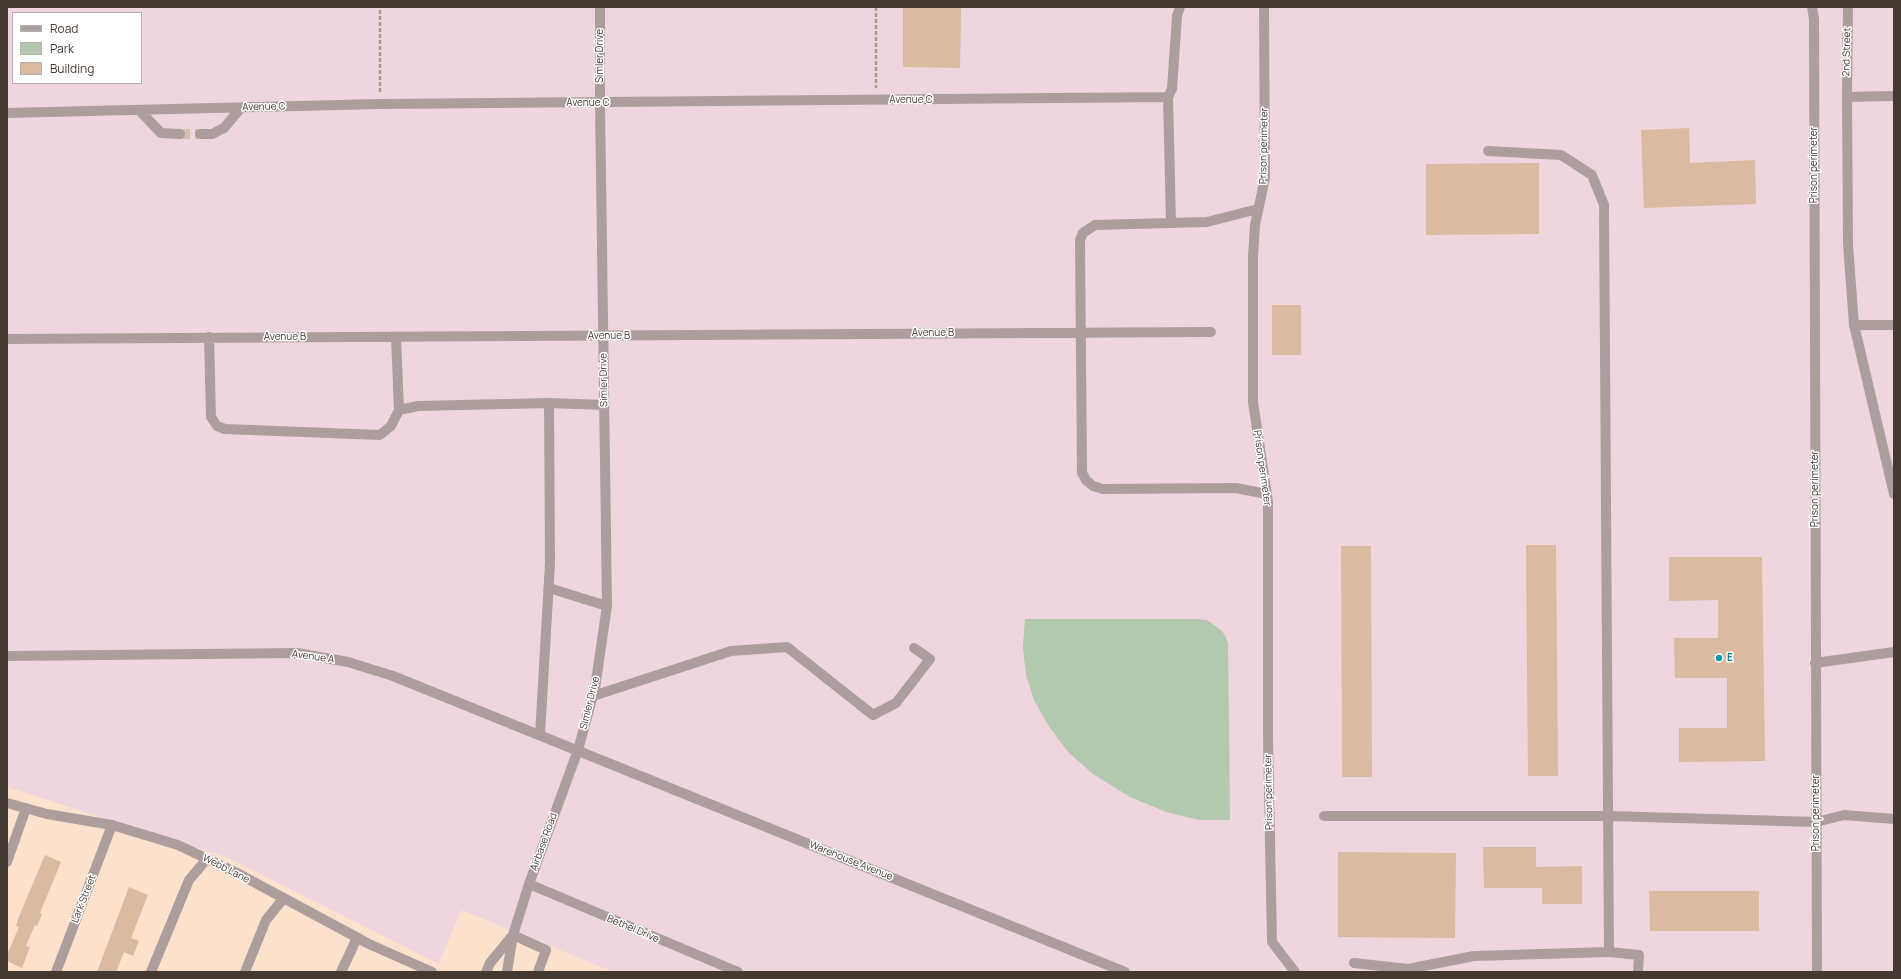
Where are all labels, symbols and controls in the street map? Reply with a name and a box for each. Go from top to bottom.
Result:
legend [12,12,142,84]
text: Road [50,20,78,37]
street label: 2nd Street [1841,27,1853,77]
street label: Simler Drive [594,29,606,83]
text: Park [50,40,74,57]
text: Building [50,60,94,77]
street label: Avenue C [889,94,933,106]
street label: Avenue C [566,97,610,109]
street label: Avenue C [242,101,286,113]
street label: Prison perimeter [1257,108,1271,184]
street label: Prison perimeter [1808,127,1820,203]
street label: Avenue B [912,327,954,339]
street label: Avenue B [588,330,630,342]
street label: Avenue B [264,331,306,343]
street label: Simler Drive [598,353,610,407]
street label: Prison perimeter [1251,429,1273,507]
street label: Prison perimeter [1809,451,1821,527]
street label: Avenue A [291,648,335,666]
place label: E [1727,652,1733,664]
marker: E [1714,653,1724,663]
street label: Simler Drive [578,675,602,731]
street label: Prison perimeter [1262,754,1276,830]
street label: Prison perimeter [1810,775,1822,851]
street label: Airbase Road [528,812,560,872]
street label: Warehouse Avenue [808,839,894,883]
street label: Webb Lane [201,852,251,886]
street label: Lark Street [69,873,99,925]
street label: Bethel Drive [605,913,661,945]

